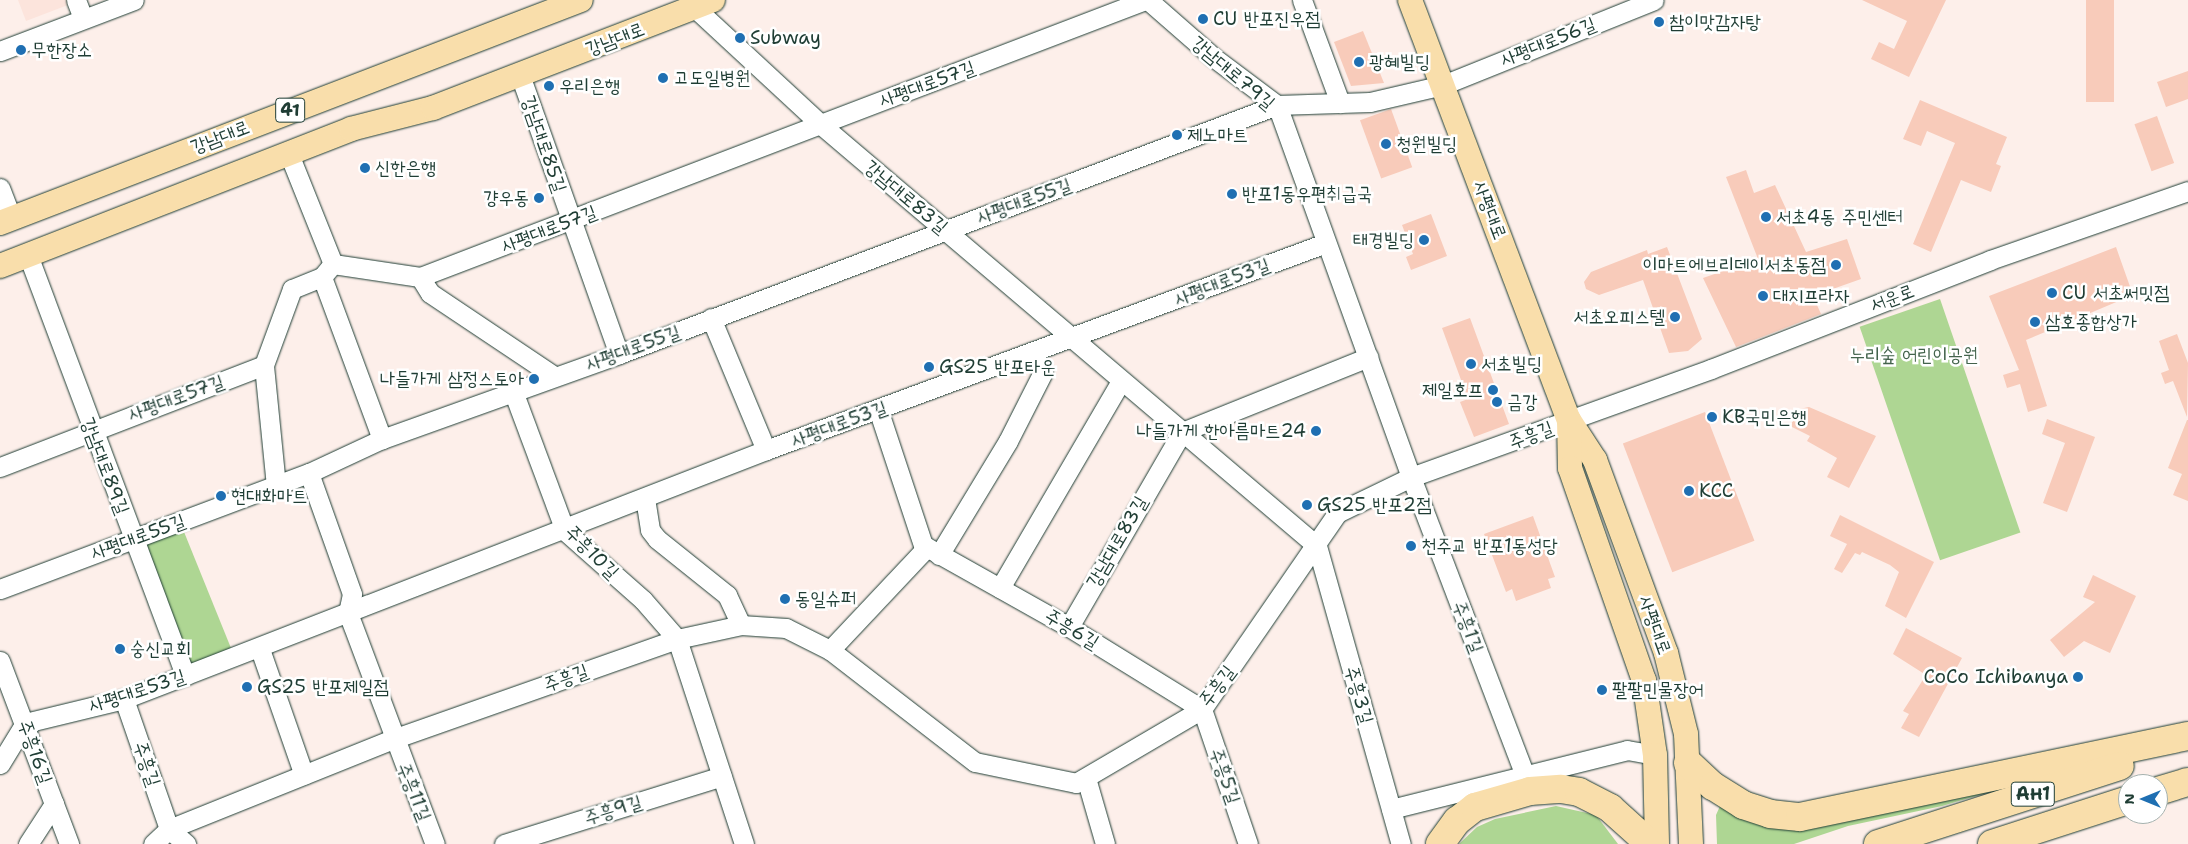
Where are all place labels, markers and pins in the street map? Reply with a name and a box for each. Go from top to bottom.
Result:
place label: CU 반포진우점 [1213,8,1320,30]
place label: 참이맛감자탕 [1669,11,1761,33]
marker: CU 반포진우점 [1197,13,1209,25]
marker: 참이맛감자탕 [1653,16,1665,28]
place label: Subway [750,27,821,49]
marker: Subway [734,32,746,44]
place label: 무한장소 [31,39,92,61]
marker: 무한장소 [15,44,27,56]
place label: 광혜빌딩 [1369,51,1430,73]
marker: 광혜빌딩 [1353,56,1365,68]
place label: 고도일병원 [674,67,750,89]
marker: 고도일병원 [656,71,670,85]
place label: 우리은행 [559,75,620,97]
marker: 우리은행 [543,80,555,92]
place label: 제노마트 [1187,124,1248,146]
marker: 제노마트 [1171,129,1183,141]
place label: 청원빌딩 [1396,133,1457,155]
marker: 청원빌딩 [1380,138,1392,150]
place label: 신한은행 [375,157,436,179]
marker: 신한은행 [359,162,371,174]
place label: 반포1동우편취급국 [1242,183,1372,205]
place label: 걍우동 [483,187,529,209]
marker: 반포1동우편취급국 [1226,188,1238,200]
marker: 걍우동 [533,192,545,204]
place label: 서초4동 주민센터 [1776,206,1903,228]
marker: 서초4동 주민센터 [1760,211,1772,223]
place label: 태경빌딩 [1353,229,1414,251]
marker: 태경빌딩 [1418,234,1430,246]
place label: 이마트에브리데이서초동점 [1643,254,1826,276]
marker: 이마트에브리데이서초동점 [1830,259,1842,271]
place label: CU 서초써밋점 [2062,282,2169,304]
place label: 대지프라자 [1773,285,1849,307]
marker: CU 서초써밋점 [2046,287,2058,299]
marker: 대지프라자 [1757,290,1769,302]
place label: 서초오피스텔 [1573,306,1665,328]
marker: 서초오피스텔 [1669,311,1681,323]
place label: 삼호종합상가 [2045,311,2137,333]
marker: 삼호종합상가 [2029,316,2041,328]
place label: 서초빌딩 [1481,353,1542,375]
place label: GS25 반포타운 [939,356,1055,378]
marker: 서초빌딩 [1465,358,1477,370]
marker: GS25 반포타운 [923,361,935,373]
place label: 나들가게 삼정스토아 [380,368,524,390]
marker: 나들가게 삼정스토아 [528,373,540,385]
place label: 제일호프 [1422,379,1483,401]
marker: 제일호프 [1487,384,1499,396]
place label: 금강 [1507,391,1538,413]
marker: 금강 [1491,396,1503,408]
place label: KB국민은행 [1722,406,1806,428]
marker: KB국민은행 [1706,411,1718,423]
place label: 나들가게 한아름마트24 [1137,420,1306,442]
marker: 나들가게 한아름마트24 [1310,425,1322,437]
place label: KCC [1699,480,1733,502]
place label: 현대화마트 [231,485,307,507]
marker: KCC [1683,485,1695,497]
marker: 현대화마트 [215,490,227,502]
place label: GS25 반포2점 [1317,494,1431,516]
marker: GS25 반포2점 [1301,499,1313,511]
place label: 천주교 반포1동성당 [1421,535,1558,557]
marker: 천주교 반포1동성당 [1405,540,1417,552]
place label: 동일슈퍼 [795,588,856,610]
marker: 동일슈퍼 [779,593,791,605]
place label: 숭신교회 [130,638,191,660]
marker: 숭신교회 [114,643,126,655]
place label: CoCo Ichibanya [1923,666,2068,688]
marker: CoCo Ichibanya [2072,671,2084,683]
place label: GS25 반포제일점 [257,676,389,698]
place label: 팔팔민물장어 [1612,679,1704,701]
marker: GS25 반포제일점 [241,681,253,693]
marker: 팔팔민물장어 [1596,684,1608,696]

